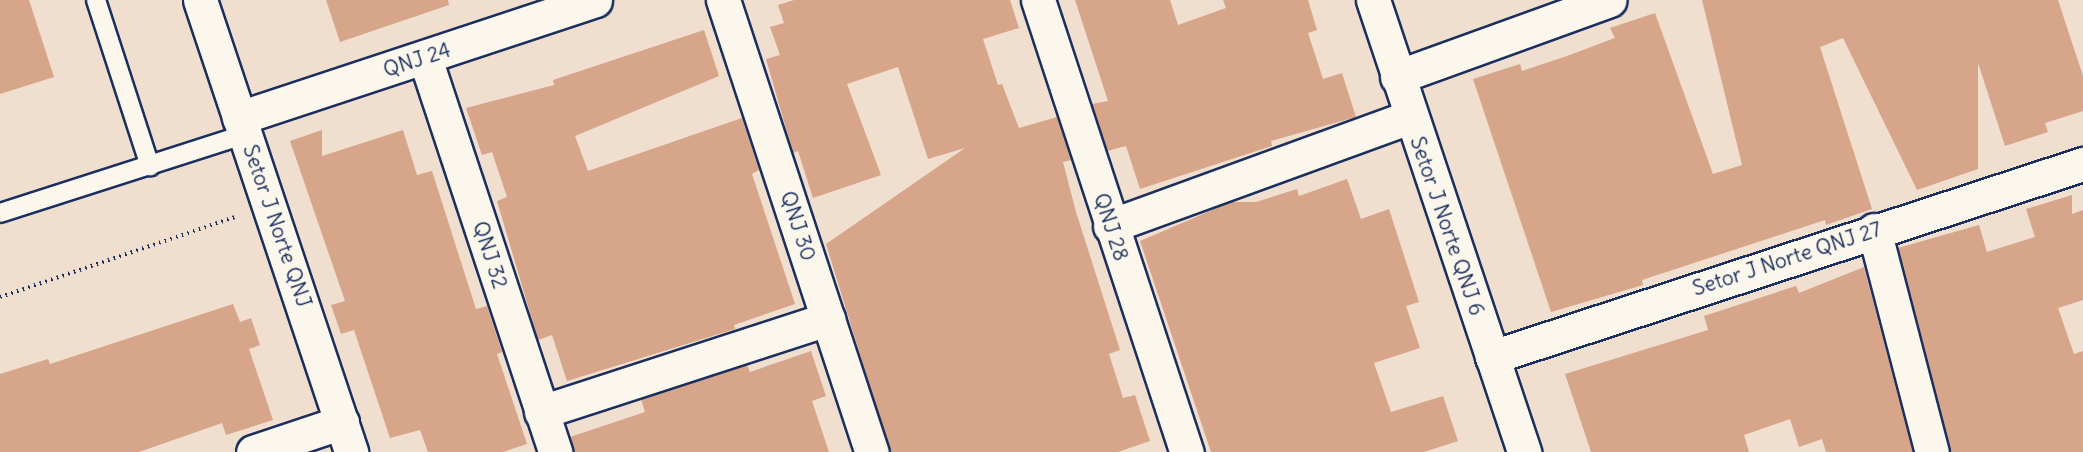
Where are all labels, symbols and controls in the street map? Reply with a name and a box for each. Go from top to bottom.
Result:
street label: QNJ 24 [380,37,454,83]
street label: Setor J Norte QNJ 6 [1405,133,1489,319]
street label: Setor J Norte QNJ [237,141,317,311]
street label: QNJ 30 [775,188,821,264]
street label: QNJ 28 [1088,190,1134,264]
street label: Setor J Norte QNJ 27 [1689,217,1885,301]
street label: QNJ 32 [467,218,513,292]

